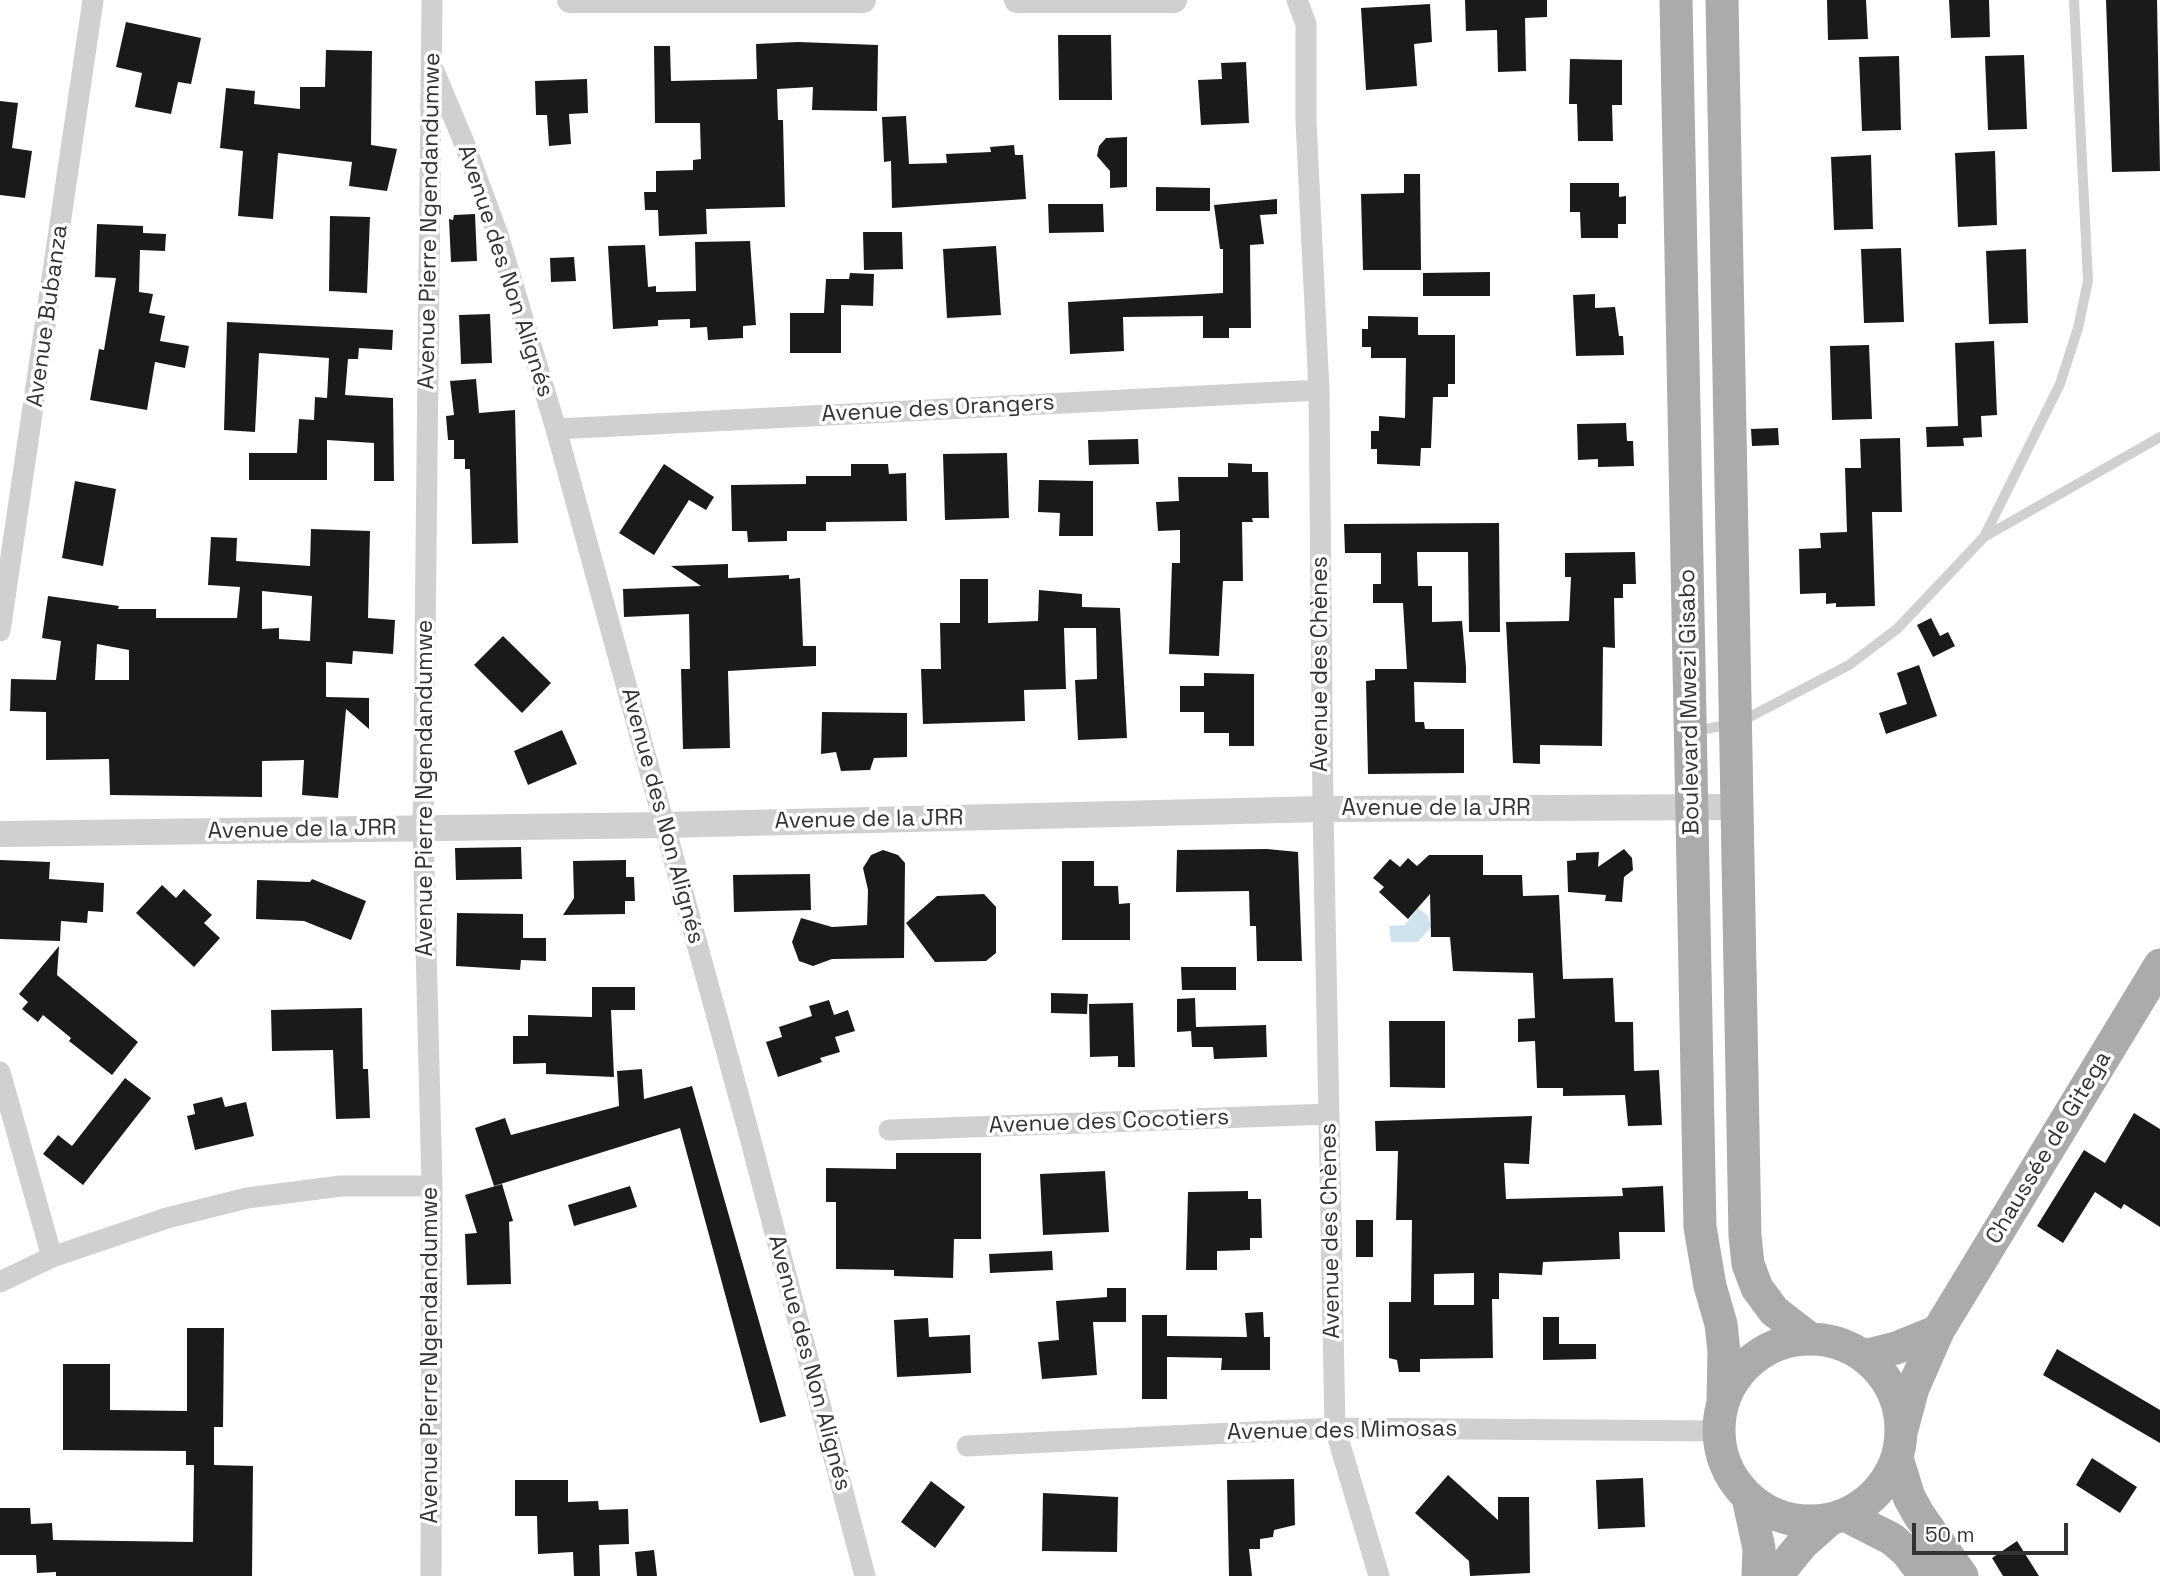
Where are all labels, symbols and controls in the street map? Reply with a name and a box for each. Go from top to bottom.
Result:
street label: Avenue Pierre Ngendandumwe [413,52,447,390]
street label: Avenue des Non Alignés [451,141,559,401]
street label: Avenue Bubanza [22,223,74,409]
street label: Avenue des Orangers [821,389,1055,429]
street label: Avenue des Chènes [1307,556,1335,772]
street label: Boulevard Mwezi Gisabo [1674,569,1706,835]
street label: Avenue Pierre Ngendandumwe [412,620,440,956]
street label: Avenue des Non Alignés [615,685,709,947]
street label: Avenue de la JRR [1342,795,1530,823]
street label: Avenue de la JRR [774,805,964,835]
street label: Avenue de la JRR [207,815,397,845]
street label: Chaussée de Gitega [1980,1047,2118,1249]
street label: Avenue des Cocotiers [988,1104,1230,1140]
street label: Avenue des Chènes [1315,1123,1347,1339]
street label: Avenue Pierre Ngendandumwe [417,1187,445,1523]
street label: Avenue des Non Alignés [762,1232,856,1494]
street label: Avenue des Mimosas [1227,1415,1457,1447]
scale bar [1915,1510,2071,1554]
text: 50 m [1925,1521,1975,1548]

